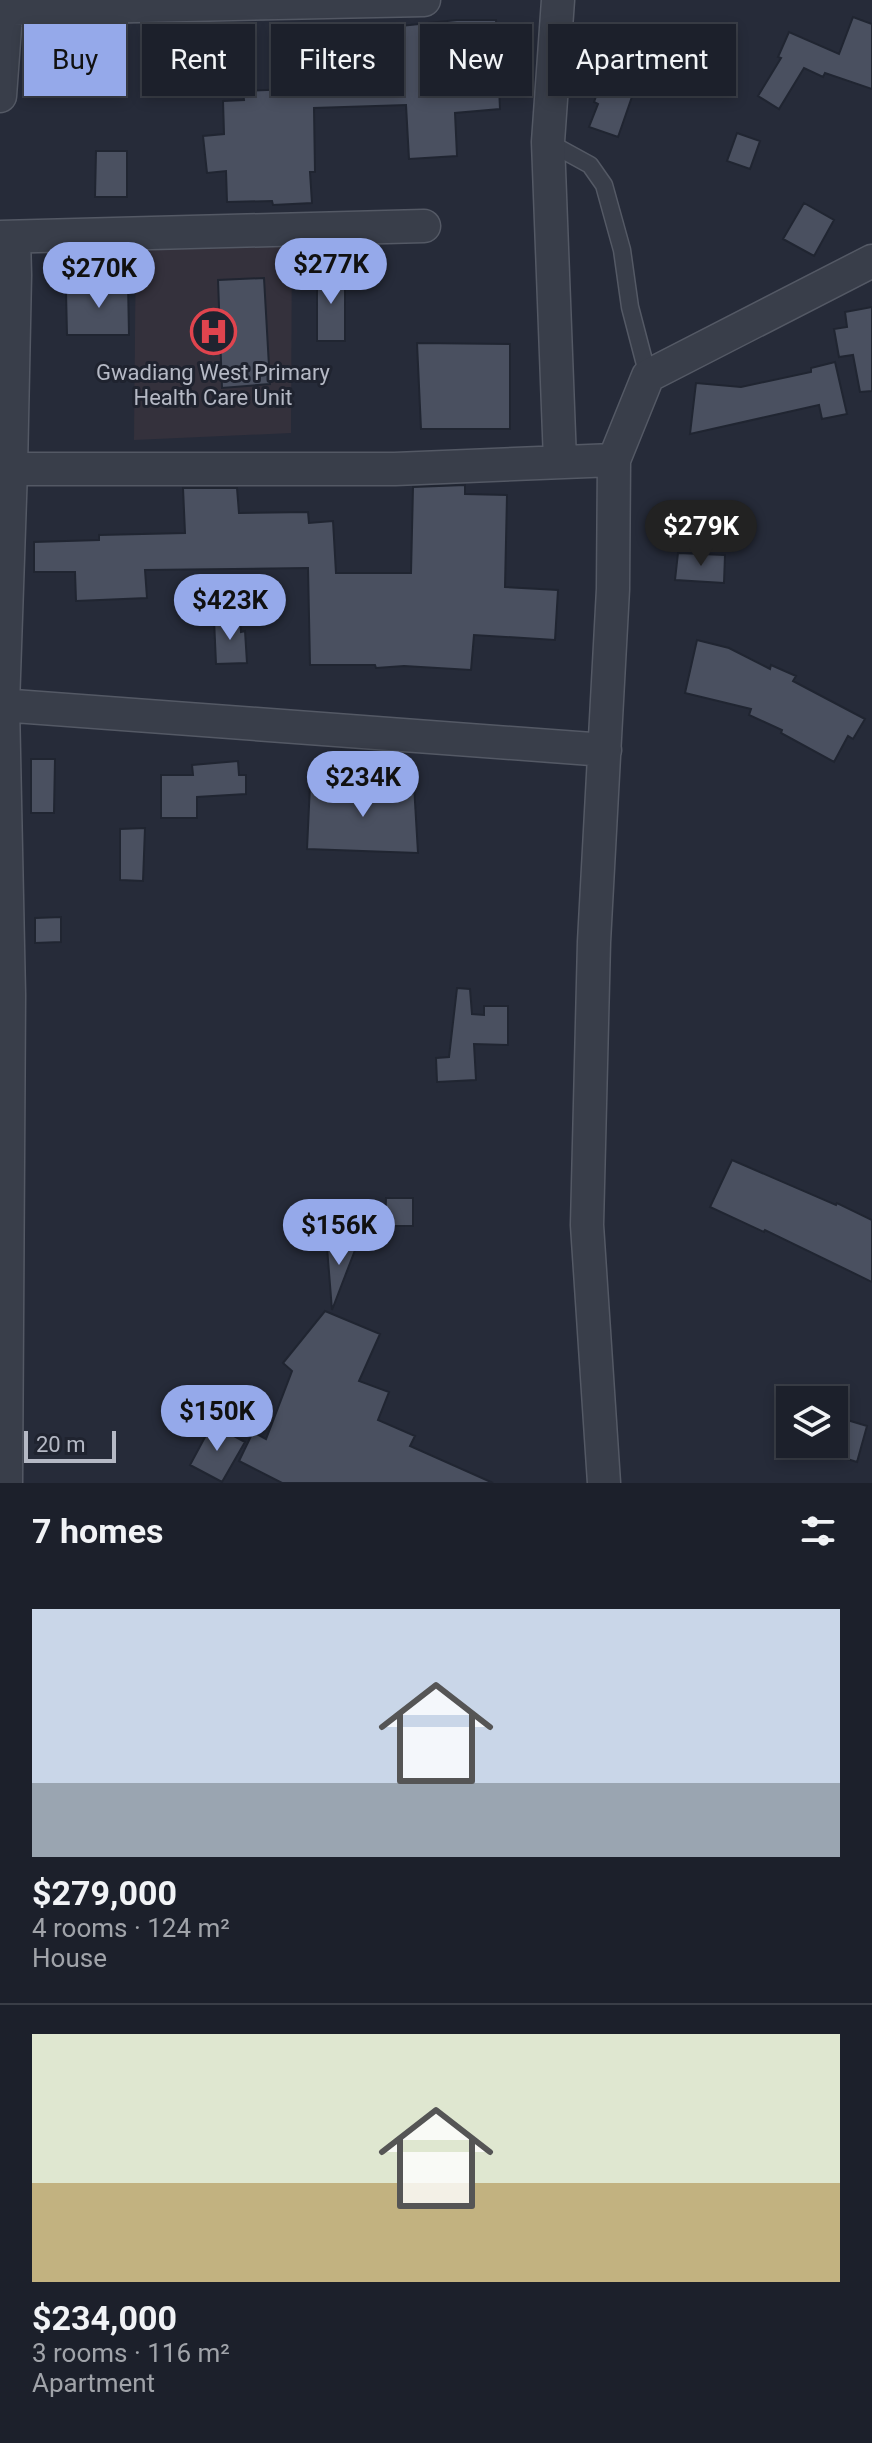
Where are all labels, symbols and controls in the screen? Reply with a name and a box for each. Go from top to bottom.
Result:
chip: Buy [24,24,126,96]
chip: Rent [142,24,255,96]
chip: Filters [271,24,404,96]
chip: New [420,24,532,96]
chip: Apartment [548,24,736,96]
pin: $277K [275,238,387,306]
pin: $270K [43,242,155,310]
text: $277K [293,249,369,279]
text: $270K [61,253,137,283]
hospital icon: Gwadiang West Primary Health Care Unit [189,307,237,355]
place label: Gwadiang West Primary Health Care Unit [96,360,331,410]
pin: $279K [645,500,757,568]
text: $279K [663,511,739,541]
pin: $423K [174,574,286,642]
text: $423K [192,585,268,615]
pin: $234K [307,751,419,819]
text: $234K [325,762,401,792]
pin: $156K [283,1199,395,1267]
text: $156K [301,1210,377,1240]
pin: $150K [161,1385,273,1453]
map controls [776,1386,848,1458]
button: layers [776,1386,848,1458]
text: $150K [179,1396,255,1426]
scale bar [24,1427,116,1463]
text: 20 m [36,1432,85,1457]
icon: filters [796,1509,840,1553]
text: 7 homes [32,1511,163,1551]
icon: home [364,1661,508,1805]
text: $279,000 [32,1873,177,1913]
text: 4 rooms · 124 m² [32,1913,230,1943]
text: House [32,1943,107,1973]
icon: home [364,2086,508,2230]
text: $234,000 [32,2298,177,2338]
text: 3 rooms · 116 m² [32,2338,230,2368]
text: Apartment [32,2368,155,2398]

